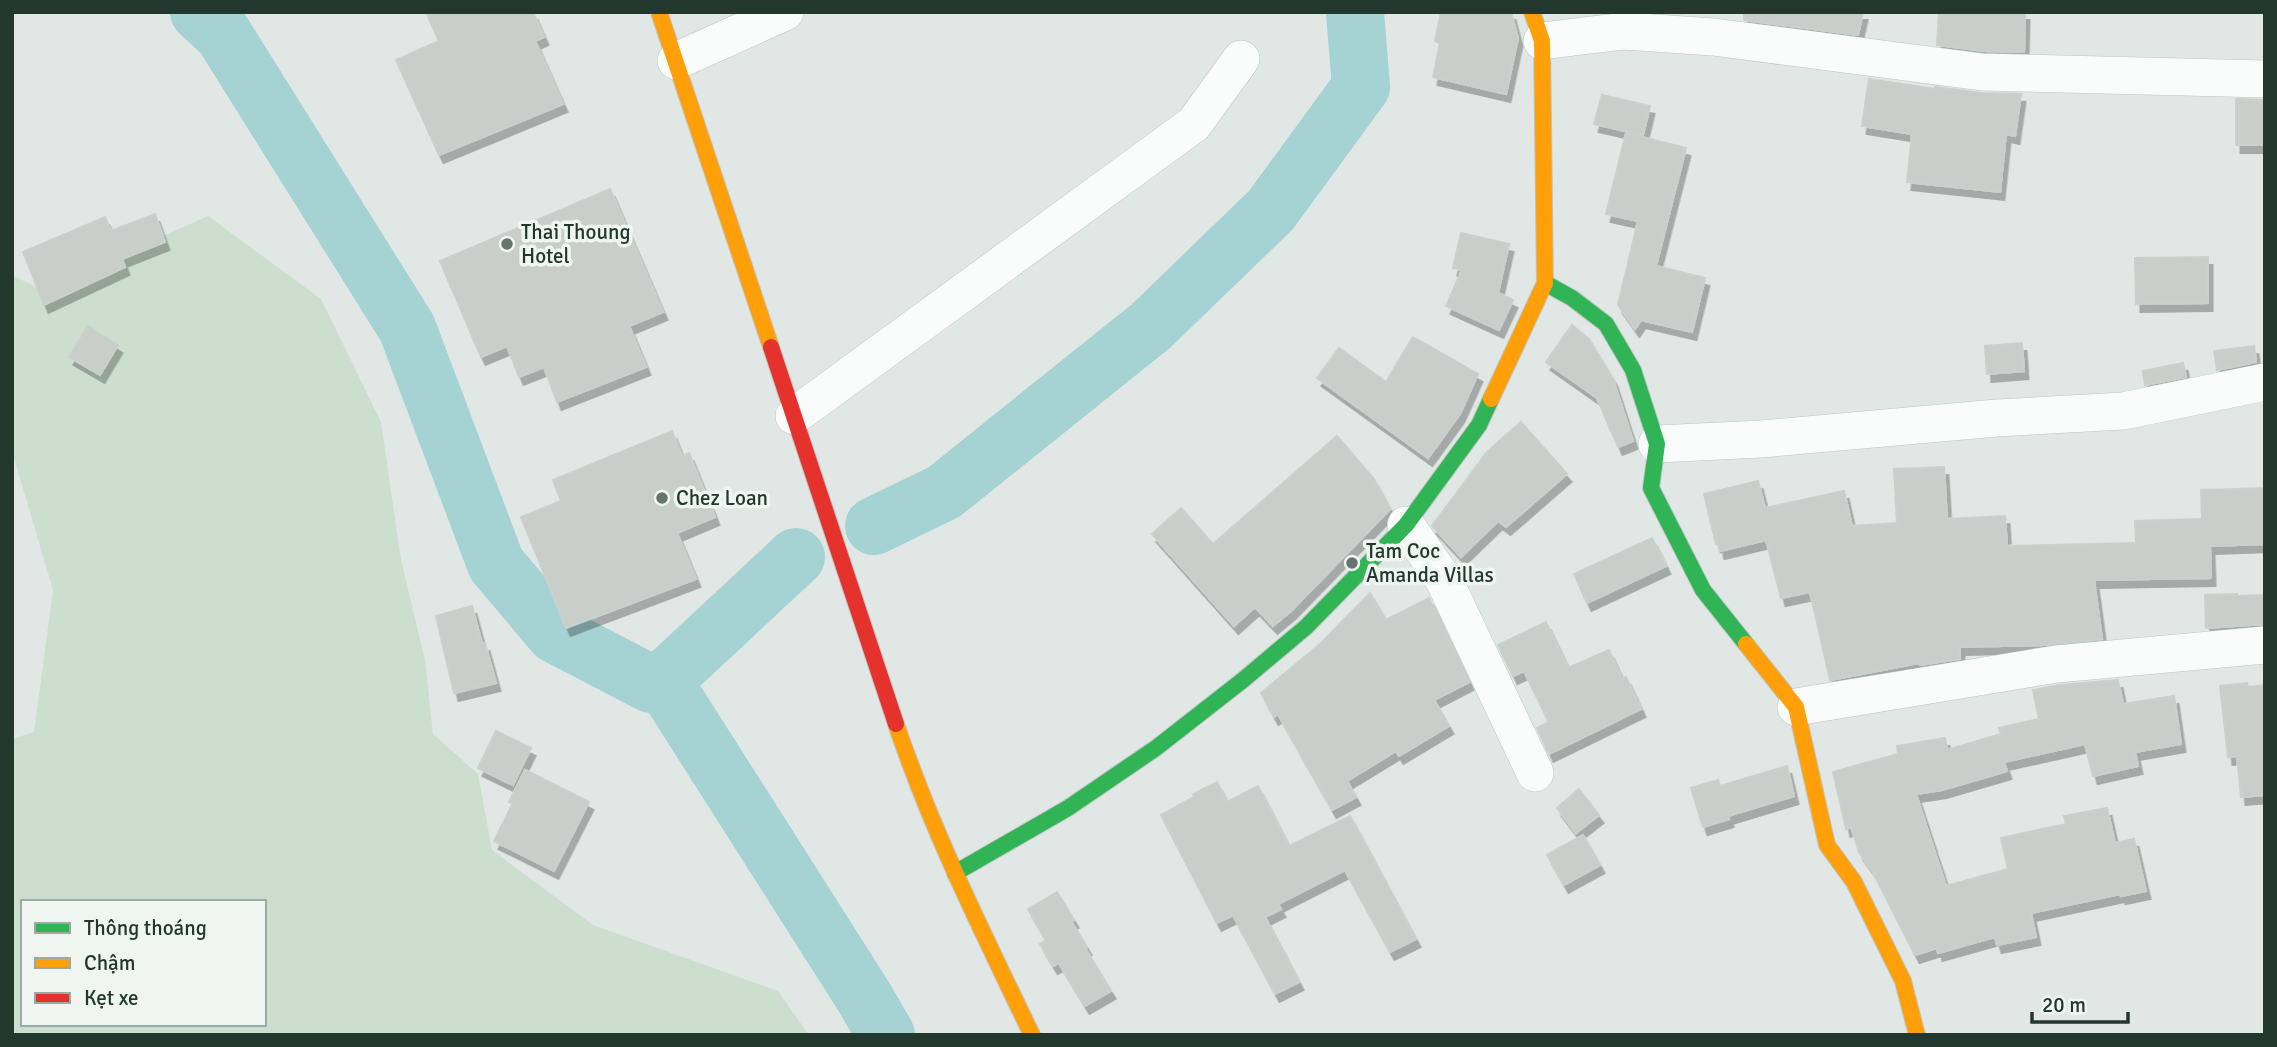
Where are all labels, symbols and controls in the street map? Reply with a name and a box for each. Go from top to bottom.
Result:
place label: Thai Thoung Hotel [521,219,630,269]
marker: Thai Thoung Hotel [499,236,515,252]
place label: Chez Loan [676,485,768,511]
marker: Chez Loan [654,490,670,506]
place label: Tam Coc Amanda Villas [1366,538,1494,588]
marker: Tam Coc Amanda Villas [1344,555,1360,571]
legend [21,900,266,1026]
text: Thông thoáng [84,915,207,941]
text: Chậm [84,950,136,976]
scale bar [2032,981,2128,1025]
text: Kẹt xe [84,985,138,1011]
text: 20 m [2042,992,2086,1018]

